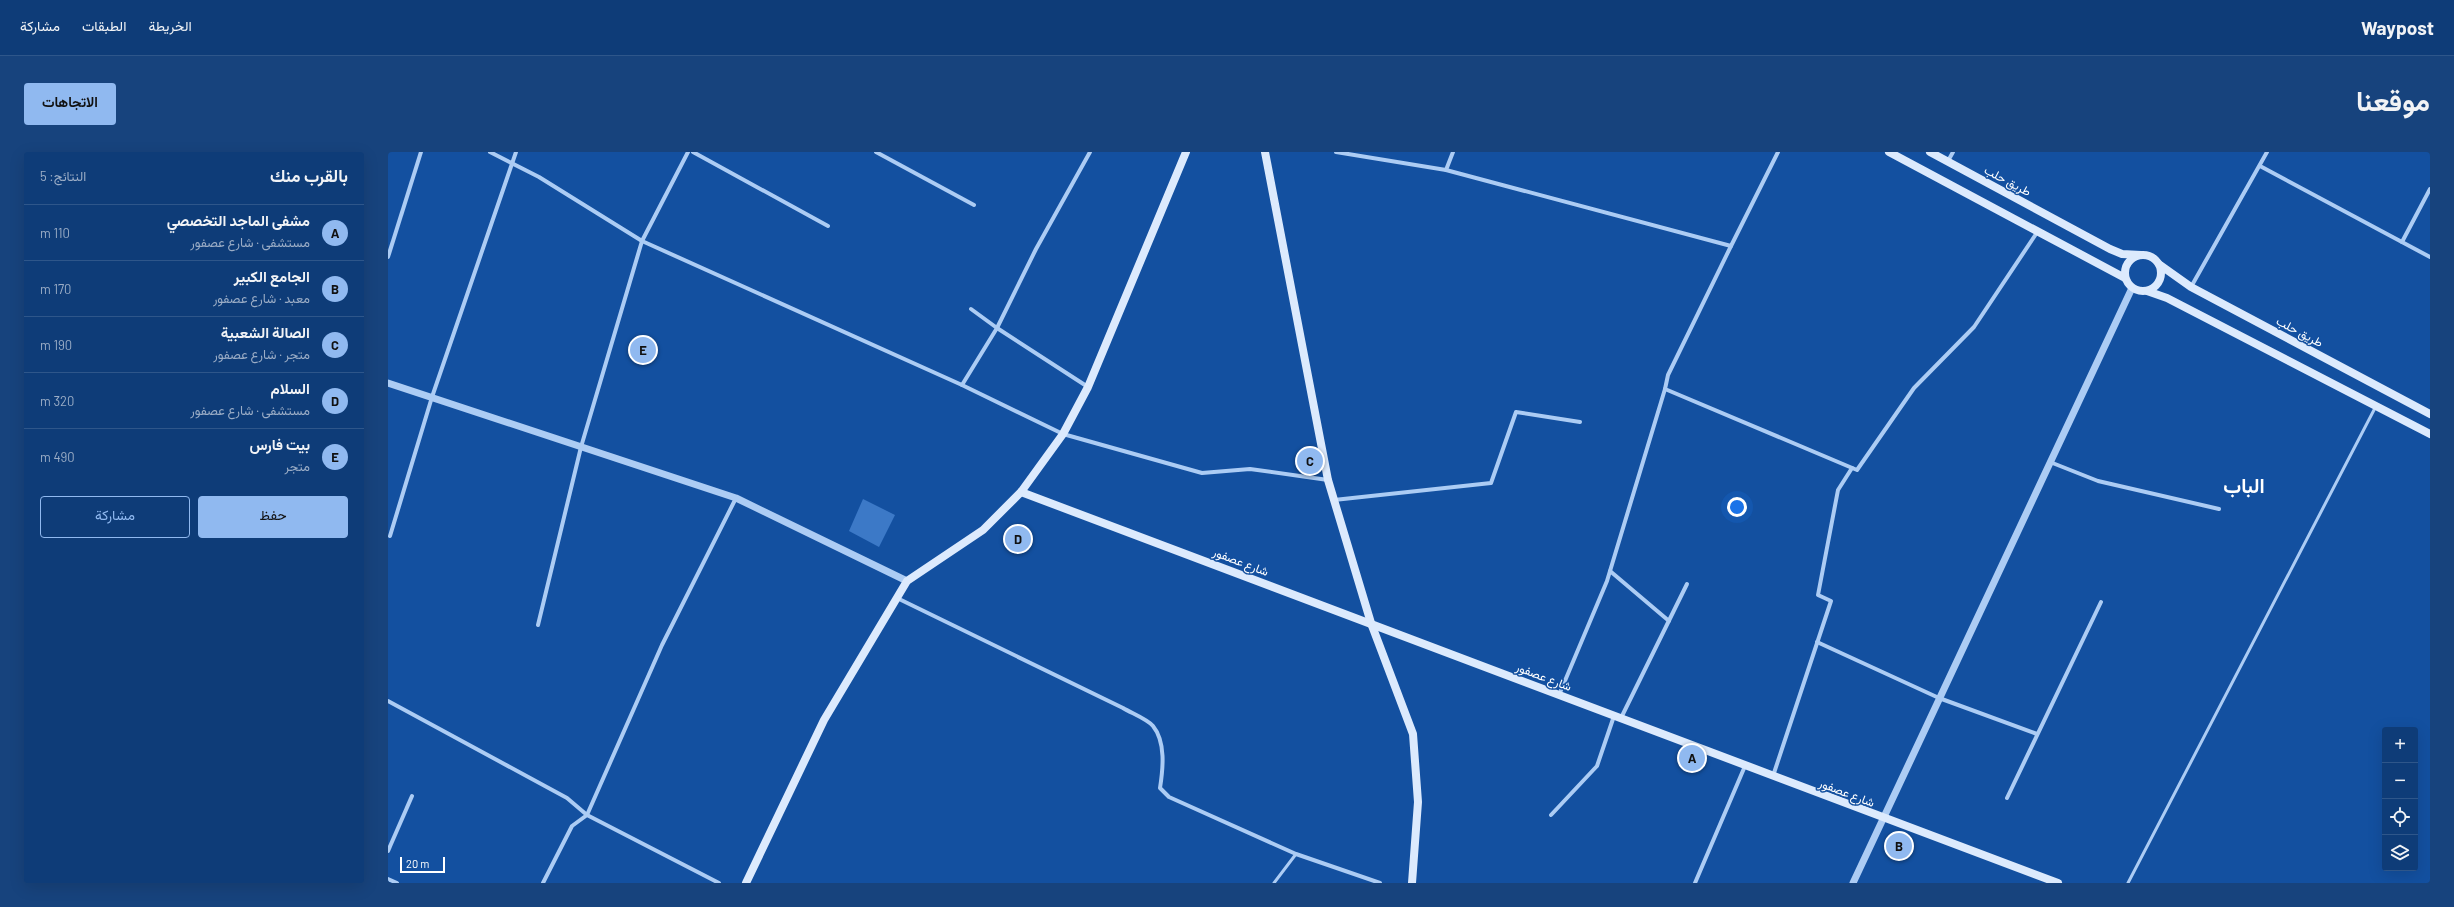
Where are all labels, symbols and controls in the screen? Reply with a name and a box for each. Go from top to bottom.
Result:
text: Waypost [2361,16,2434,39]
text: مشاركة [20,17,60,34]
text: الطبقات [82,17,126,34]
text: الخريطة [148,17,192,34]
button: الاتجاهات [24,83,116,125]
text: موقعنا [2356,83,2430,117]
street label: طريق حلب [1981,162,2034,200]
text: بالقرب منك [270,165,348,185]
text: النتائج: 5 [40,168,86,184]
text: مشفى الماجد التخصصي [167,211,310,229]
text: 110 m [40,225,70,241]
text: A [331,225,339,241]
text: مستشفى · شارع عصفور [190,234,310,250]
text: الجامع الكبير [234,267,310,285]
text: 170 m [40,281,71,297]
text: B [331,281,339,297]
text: معبد · شارع عصفور [213,290,310,306]
street label: طريق حلب [2273,313,2326,351]
text: الصالة الشعبية [221,323,310,341]
pin: E [630,335,656,365]
text: 190 m [40,337,72,353]
text: C [331,337,339,353]
text: متجر · شارع عصفور [213,346,310,362]
text: السلام [271,379,310,397]
text: 320 m [40,393,74,409]
text: D [331,393,339,409]
text: مستشفى · شارع عصفور [190,402,310,418]
text: بيت فارس [249,435,310,453]
pin: C [1297,446,1323,476]
text: 490 m [40,449,75,465]
text: E [331,449,339,465]
text: متجر [285,458,310,474]
district label: الباب [2223,473,2265,498]
button: مشاركة [40,496,190,538]
button: حفظ [198,496,348,538]
your location [1727,497,1747,517]
pin: D [1005,524,1031,554]
street label: شارع عصفور [1209,544,1271,581]
street label: شارع عصفور [1512,659,1574,696]
map controls [2382,727,2418,871]
button: + [2382,727,2418,763]
pin: A [1679,743,1705,773]
button: − [2382,763,2418,799]
street label: شارع عصفور [1815,775,1877,812]
button: locate [2382,799,2418,835]
pin: B [1886,831,1912,861]
button: layers [2382,835,2418,871]
scale bar [400,855,445,874]
text: 20 m [406,857,429,870]

